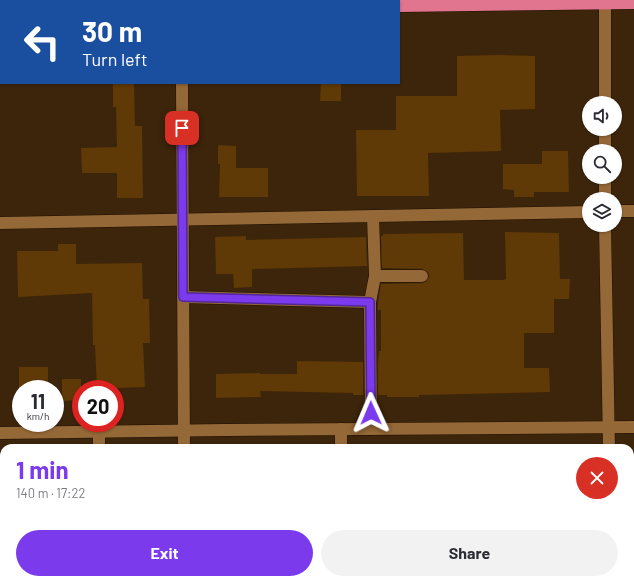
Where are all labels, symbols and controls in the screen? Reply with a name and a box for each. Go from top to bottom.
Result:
text: 30 m [82,14,142,48]
icon: left [16,16,68,68]
text: Turn left [82,48,148,70]
map controls [582,96,622,232]
button: sound [582,96,622,136]
pin [165,111,199,145]
icon: arrive [171,117,193,139]
button: search [582,144,622,184]
button: layers [582,192,622,232]
speed limit sign: 20 [72,380,124,432]
text: 11 [31,389,45,413]
position arrow [350,392,392,434]
text: km/h [27,410,49,422]
text: 1 min [16,455,69,484]
button: close [576,457,618,499]
text: 140 m · 17:22 [16,485,85,501]
button: Exit [16,530,313,576]
button: Share [321,530,618,576]

